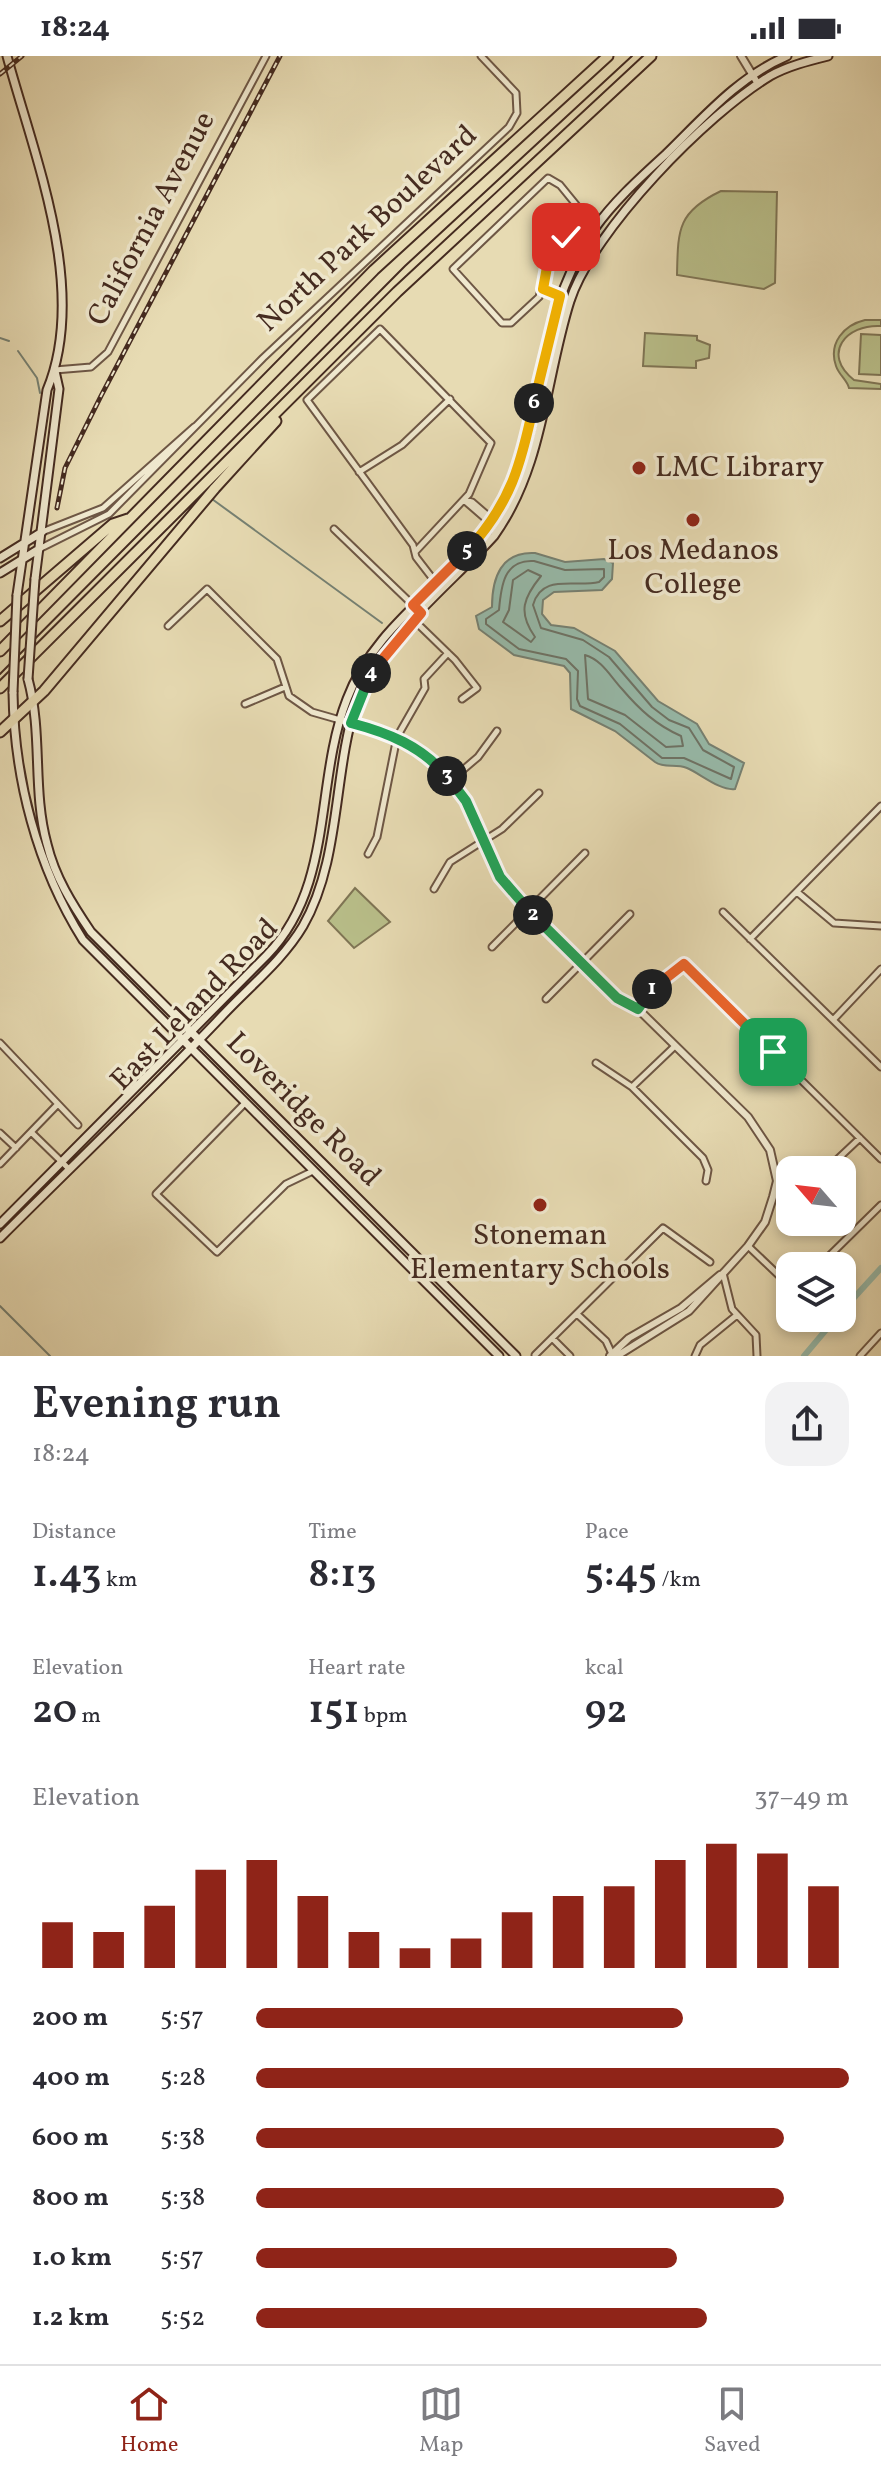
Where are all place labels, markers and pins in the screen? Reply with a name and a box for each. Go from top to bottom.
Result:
pin [532,203,600,271]
pin: 6 [514,383,554,423]
place label: LMC Library [655,447,824,489]
marker: LMC Library [630,459,648,477]
marker: Los Medanos College [684,511,702,529]
place label: Los Medanos College [607,530,779,606]
pin: 5 [447,531,487,571]
pin: 4 [351,653,391,693]
pin: 3 [427,756,467,796]
pin: 2 [513,895,553,935]
pin: 1 [632,969,672,1009]
pin [739,1018,807,1086]
marker: Stoneman Elementary Schools [531,1196,549,1214]
place label: Stoneman Elementary Schools [410,1215,670,1291]

